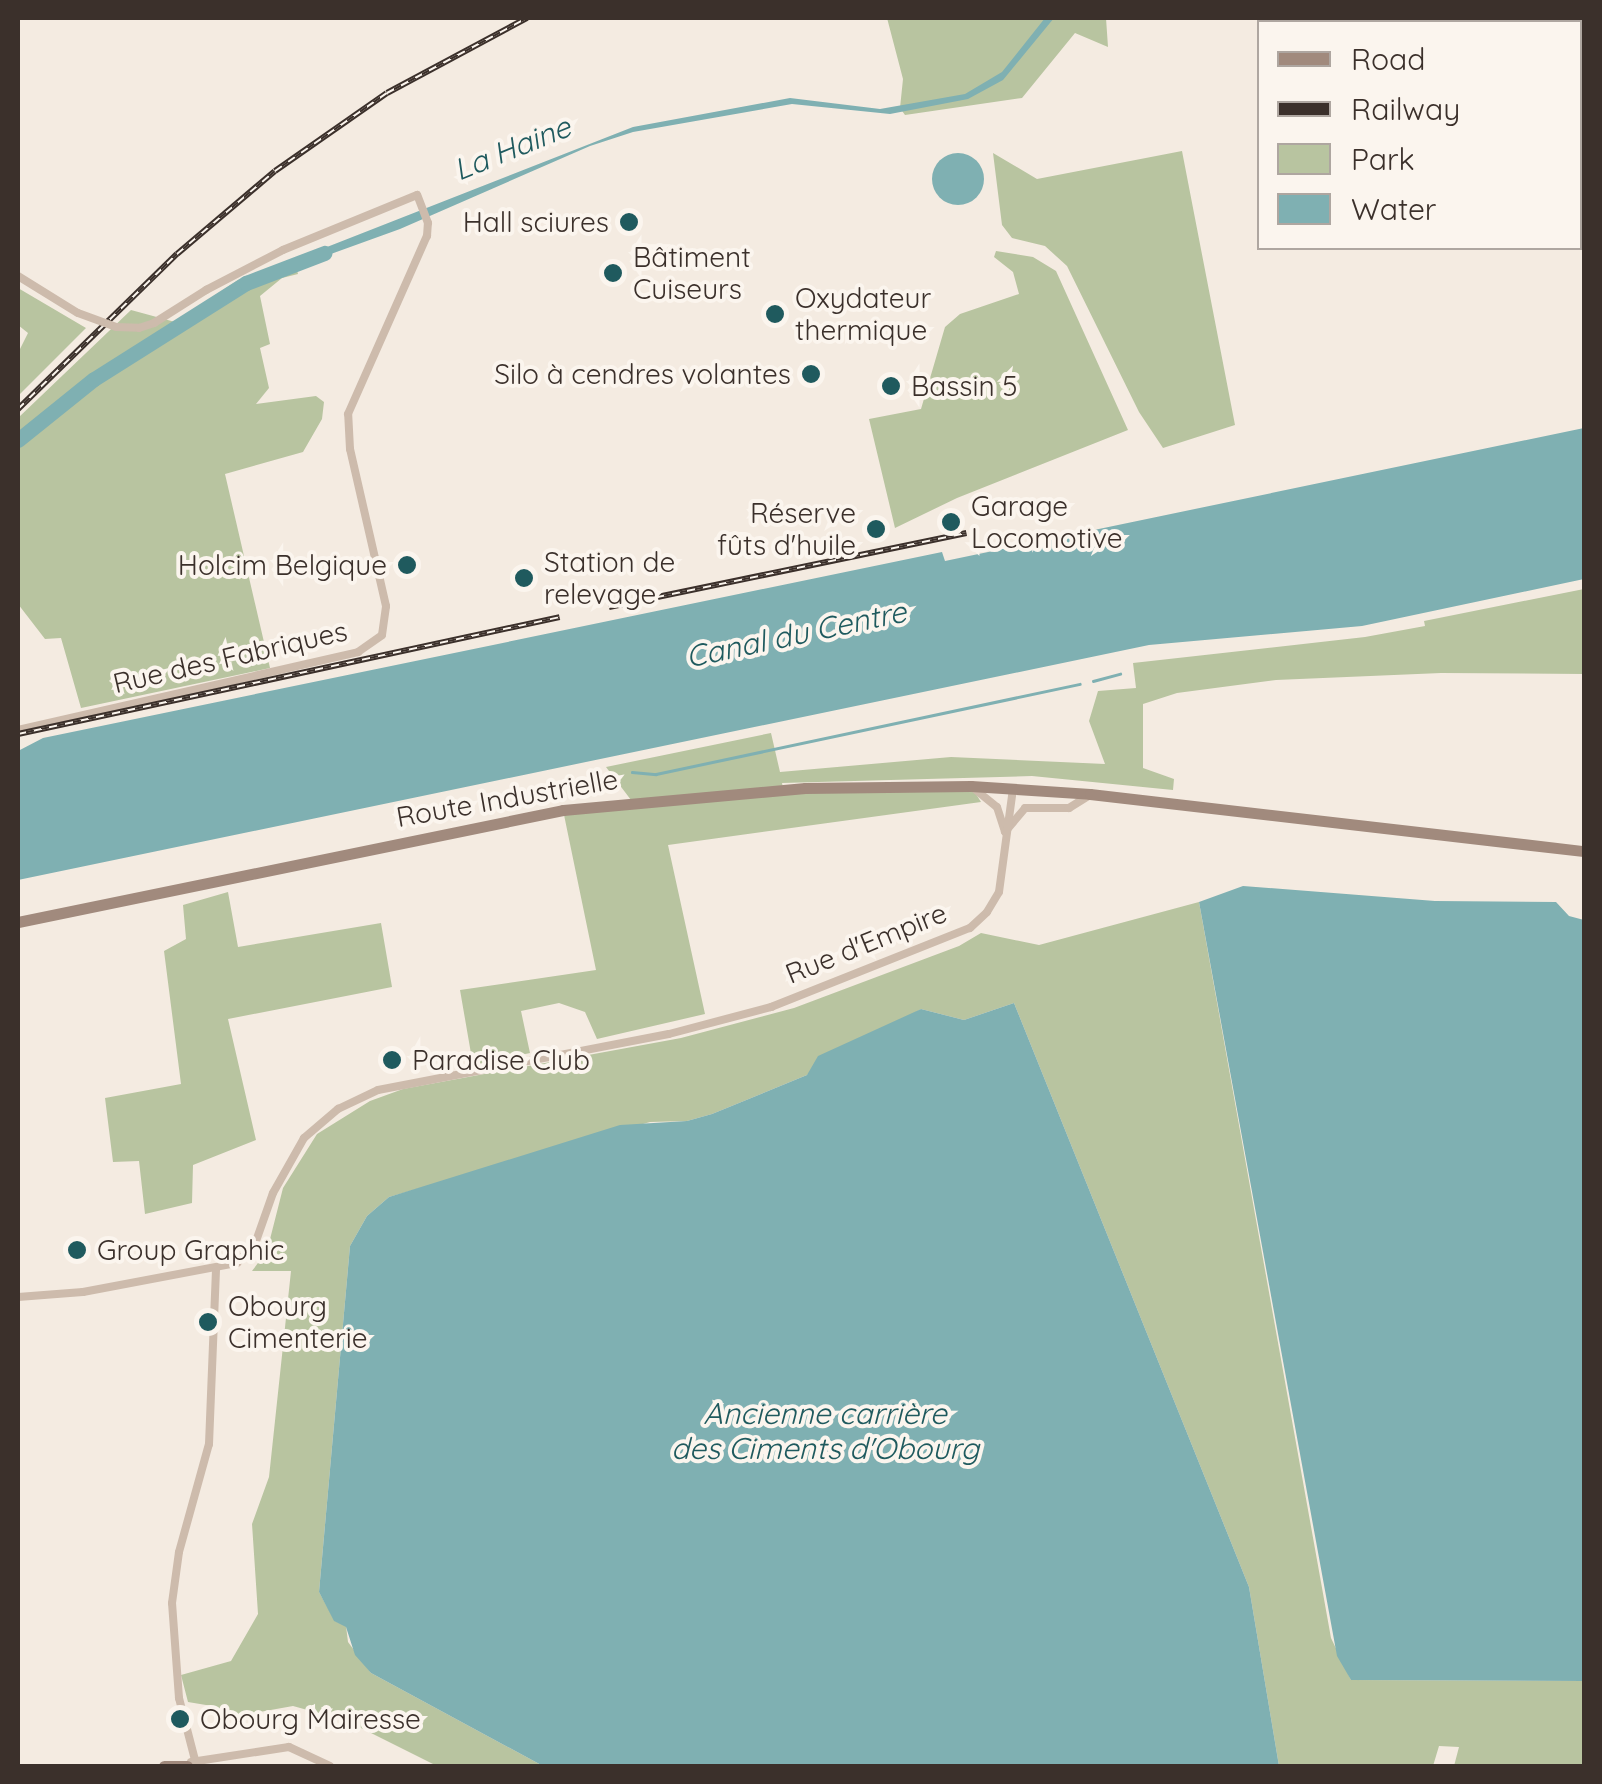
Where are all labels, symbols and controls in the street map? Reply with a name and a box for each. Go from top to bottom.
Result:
legend [1257,20,1582,250]
text: Road [1351,40,1425,78]
text: Railway [1351,90,1460,128]
water label: La Haine [448,108,576,188]
text: Park [1351,140,1415,178]
text: Water [1351,190,1436,228]
place label: Hall sciures [463,205,609,239]
marker: Hall sciures [618,211,640,233]
place label: Bâtiment Cuiseurs [633,240,751,306]
marker: Bâtiment Cuiseurs [602,262,624,284]
place label: Oxydateur thermique [795,281,931,347]
marker: Oxydateur thermique [764,303,786,325]
place label: Silo à cendres volantes [494,357,791,391]
marker: Silo à cendres volantes [800,363,822,385]
place label: Bassin 5 [911,369,1018,403]
marker: Bassin 5 [880,375,902,397]
place label: Garage Locomotive [971,489,1123,555]
place label: Réserve fûts d'huile [717,496,856,562]
marker: Garage Locomotive [940,511,962,533]
marker: Réserve fûts d'huile [865,518,887,540]
place label: Station de relevage [544,545,675,611]
place label: Holcim Belgique [178,548,387,582]
marker: Holcim Belgique [396,554,418,576]
marker: Station de relevage [513,567,535,589]
water label: Canal du Centre [683,593,909,675]
street label: Rue des Fabriques [110,614,350,700]
street label: Route Industrielle [394,762,620,834]
street label: Rue d'Empire [781,895,951,991]
place label: Paradise Club [412,1043,590,1077]
marker: Paradise Club [381,1049,403,1071]
place label: Group Graphic [97,1233,284,1267]
marker: Group Graphic [66,1239,88,1261]
place label: Obourg Cimenterie [228,1289,368,1355]
marker: Obourg Cimenterie [197,1311,219,1333]
water label: Ancienne carrière des Ciments d'Obourg [671,1395,979,1466]
place label: Obourg Mairesse [200,1702,421,1736]
marker: Obourg Mairesse [169,1708,191,1730]

